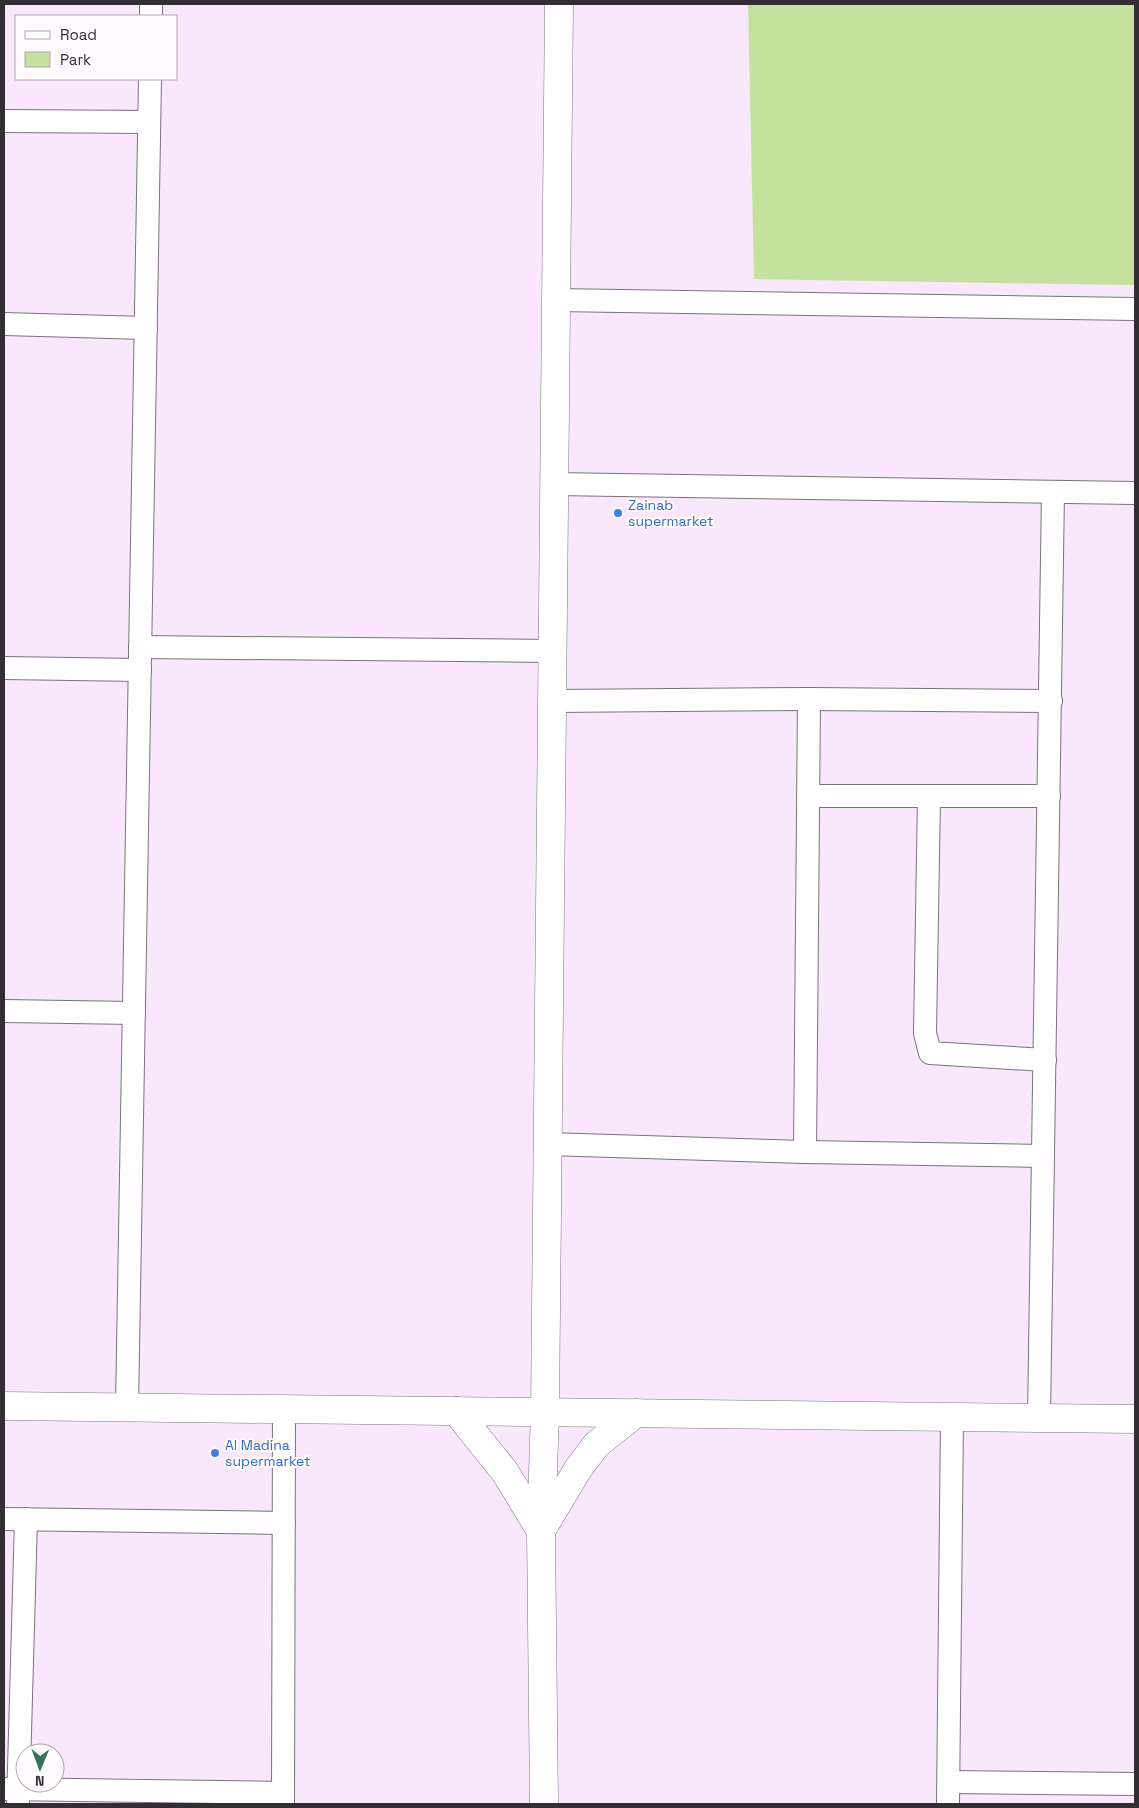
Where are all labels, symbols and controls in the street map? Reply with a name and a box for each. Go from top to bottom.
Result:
legend [15,15,178,80]
text: Road [60,25,97,44]
text: Park [60,50,91,69]
place label: Zainab supermarket [628,496,714,530]
marker: Zainab supermarket [612,507,624,519]
place label: Al Madina supermarket [225,1436,311,1470]
marker: Al Madina supermarket [209,1447,221,1459]
north arrow [15,1743,65,1793]
text: N [35,1772,45,1790]

